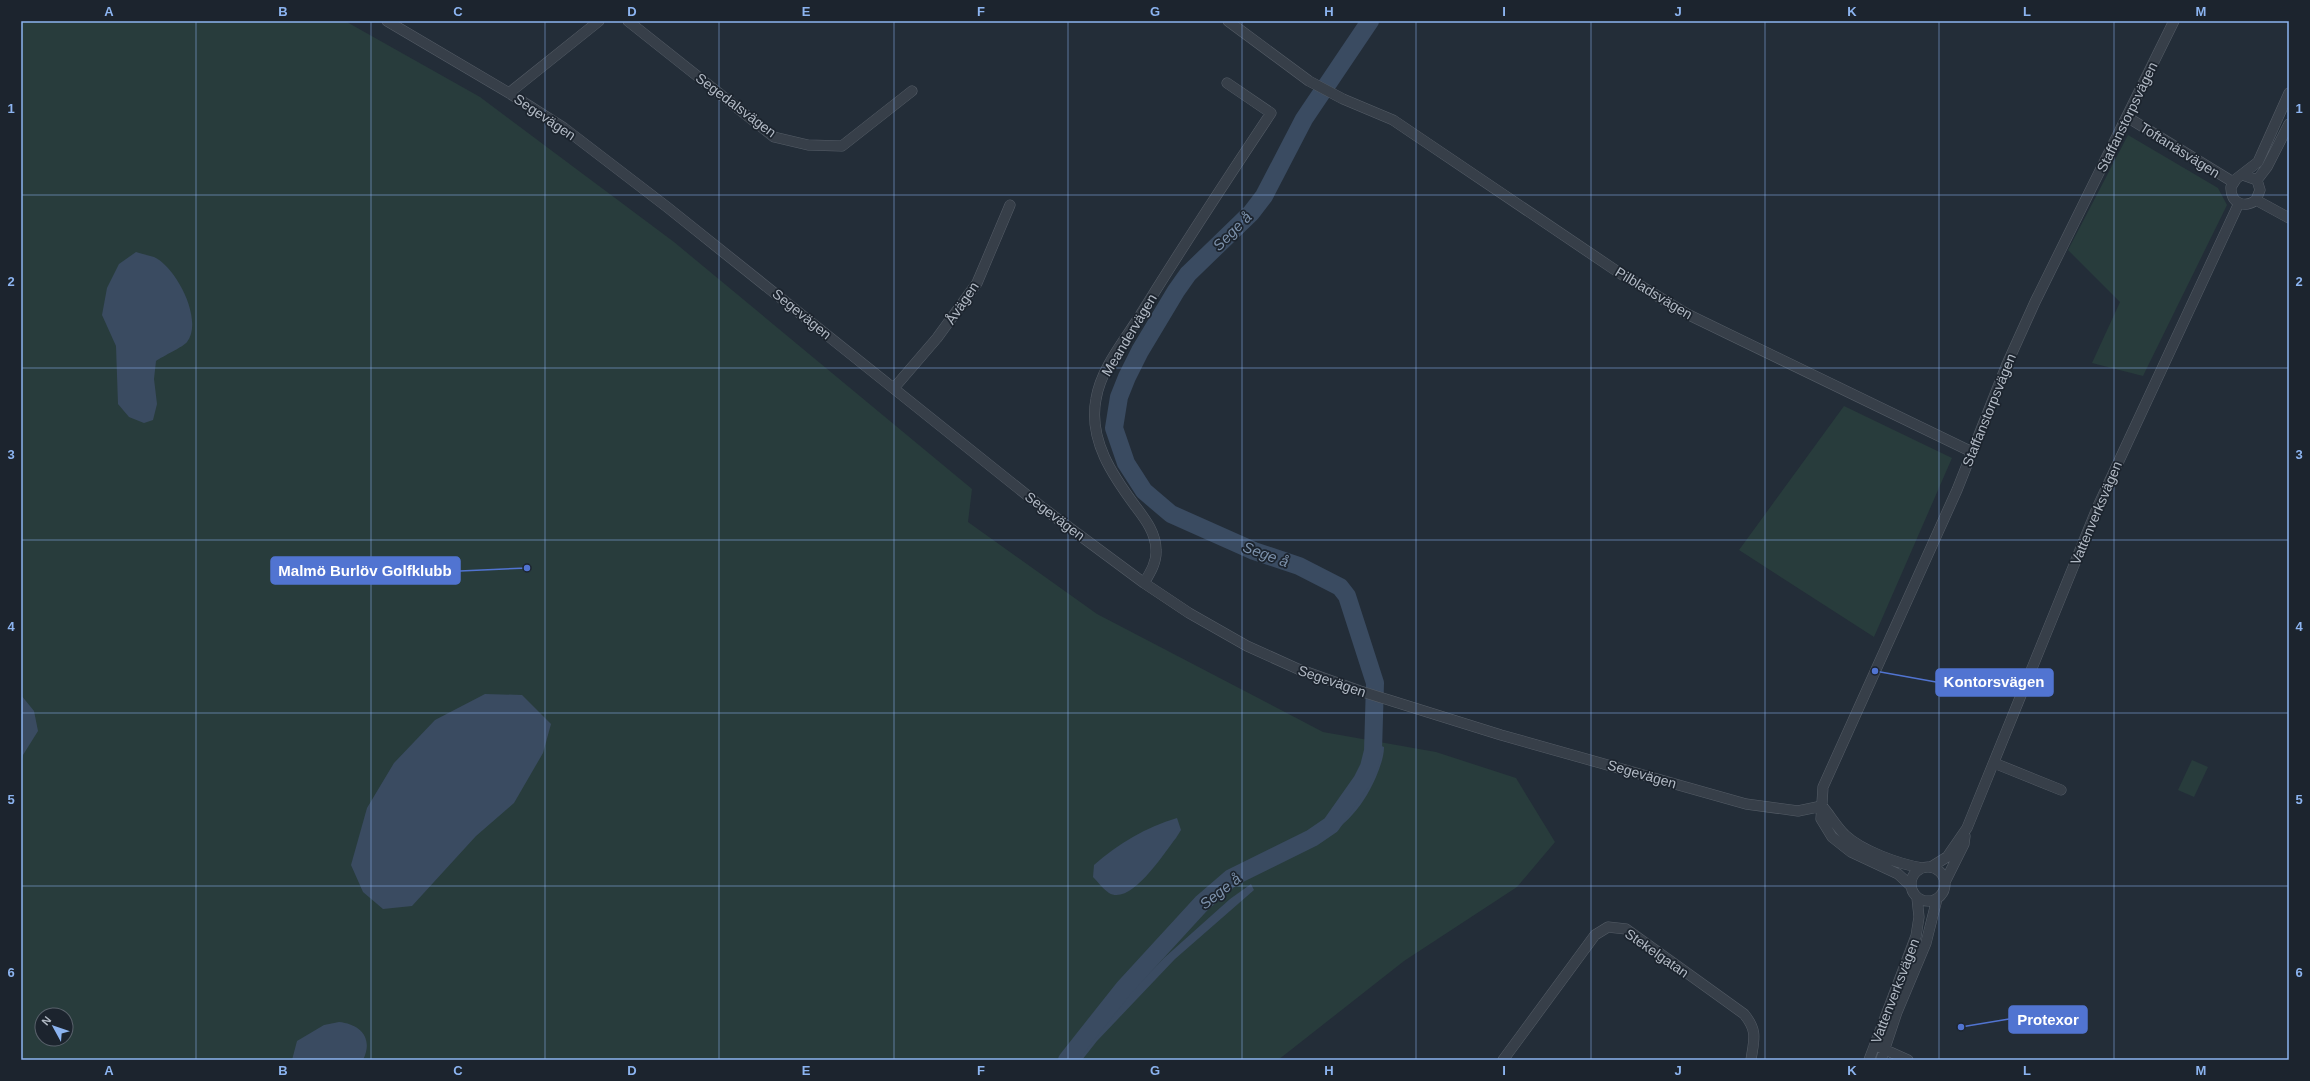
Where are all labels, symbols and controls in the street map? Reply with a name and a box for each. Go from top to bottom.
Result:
text: A [104,4,114,19]
text: B [278,4,288,19]
text: C [453,4,463,19]
text: D [627,4,637,19]
text: E [802,4,811,19]
text: F [977,4,985,19]
text: G [1150,4,1160,19]
text: H [1324,4,1334,19]
text: I [1502,4,1506,19]
text: J [1674,4,1682,19]
text: K [1847,4,1857,19]
text: L [2023,4,2031,19]
text: M [2196,4,2206,19]
street label: Staffanstorpsvägen [2093,59,2161,175]
street label: Segedalsvägen [693,70,779,140]
street label: Segevägen [511,91,579,143]
text: 1 [7,101,15,116]
text: 1 [2295,101,2303,116]
street label: Toftanäsvägen [2137,119,2223,181]
water label: Sege å [1209,208,1255,254]
street label: Pilbladsvägen [1613,264,1695,322]
text: 2 [7,274,15,289]
text: 2 [2295,274,2303,289]
street label: Åvägen [942,279,982,327]
street label: Segevägen [769,285,835,343]
street label: Meandervägen [1098,291,1160,379]
street label: Staffanstorpsvägen [1959,351,2019,469]
text: 3 [7,447,15,462]
text: 3 [2295,447,2303,462]
street label: Vattenverksvägen [2067,459,2125,567]
street label: Segevägen [1022,488,1088,544]
water label: Sege å [1241,538,1291,570]
callout: Malmö Burlöv Golfklubb [271,557,460,584]
text: Malmö Burlöv Golfklubb [278,562,452,579]
text: 4 [7,619,15,634]
text: 4 [2295,619,2303,634]
street label: Segevägen [1296,662,1368,700]
callout: Kontorsvägen [1936,669,2053,696]
text: Kontorsvägen [1944,673,2044,690]
street label: Segevägen [1606,757,1678,791]
text: 5 [7,792,15,807]
text: 5 [2295,792,2303,807]
water label: Sege å [1196,870,1244,912]
street label: Stekelgatan [1622,925,1692,981]
street label: Vattenverksvägen [1868,936,1922,1046]
text: 6 [7,965,15,980]
text: 6 [2295,965,2303,980]
callout: Protexor [2009,1006,2087,1033]
north arrow [34,1007,74,1047]
text: Protexor [2017,1011,2079,1028]
text: N [39,1014,54,1027]
text: A [104,1063,114,1078]
text: B [278,1063,288,1078]
text: C [453,1063,463,1078]
text: D [627,1063,637,1078]
text: E [802,1063,811,1078]
text: F [977,1063,985,1078]
text: G [1150,1063,1160,1078]
text: H [1324,1063,1334,1078]
text: I [1502,1063,1506,1078]
text: J [1674,1063,1682,1078]
text: K [1847,1063,1857,1078]
text: L [2023,1063,2031,1078]
text: M [2196,1063,2206,1078]

